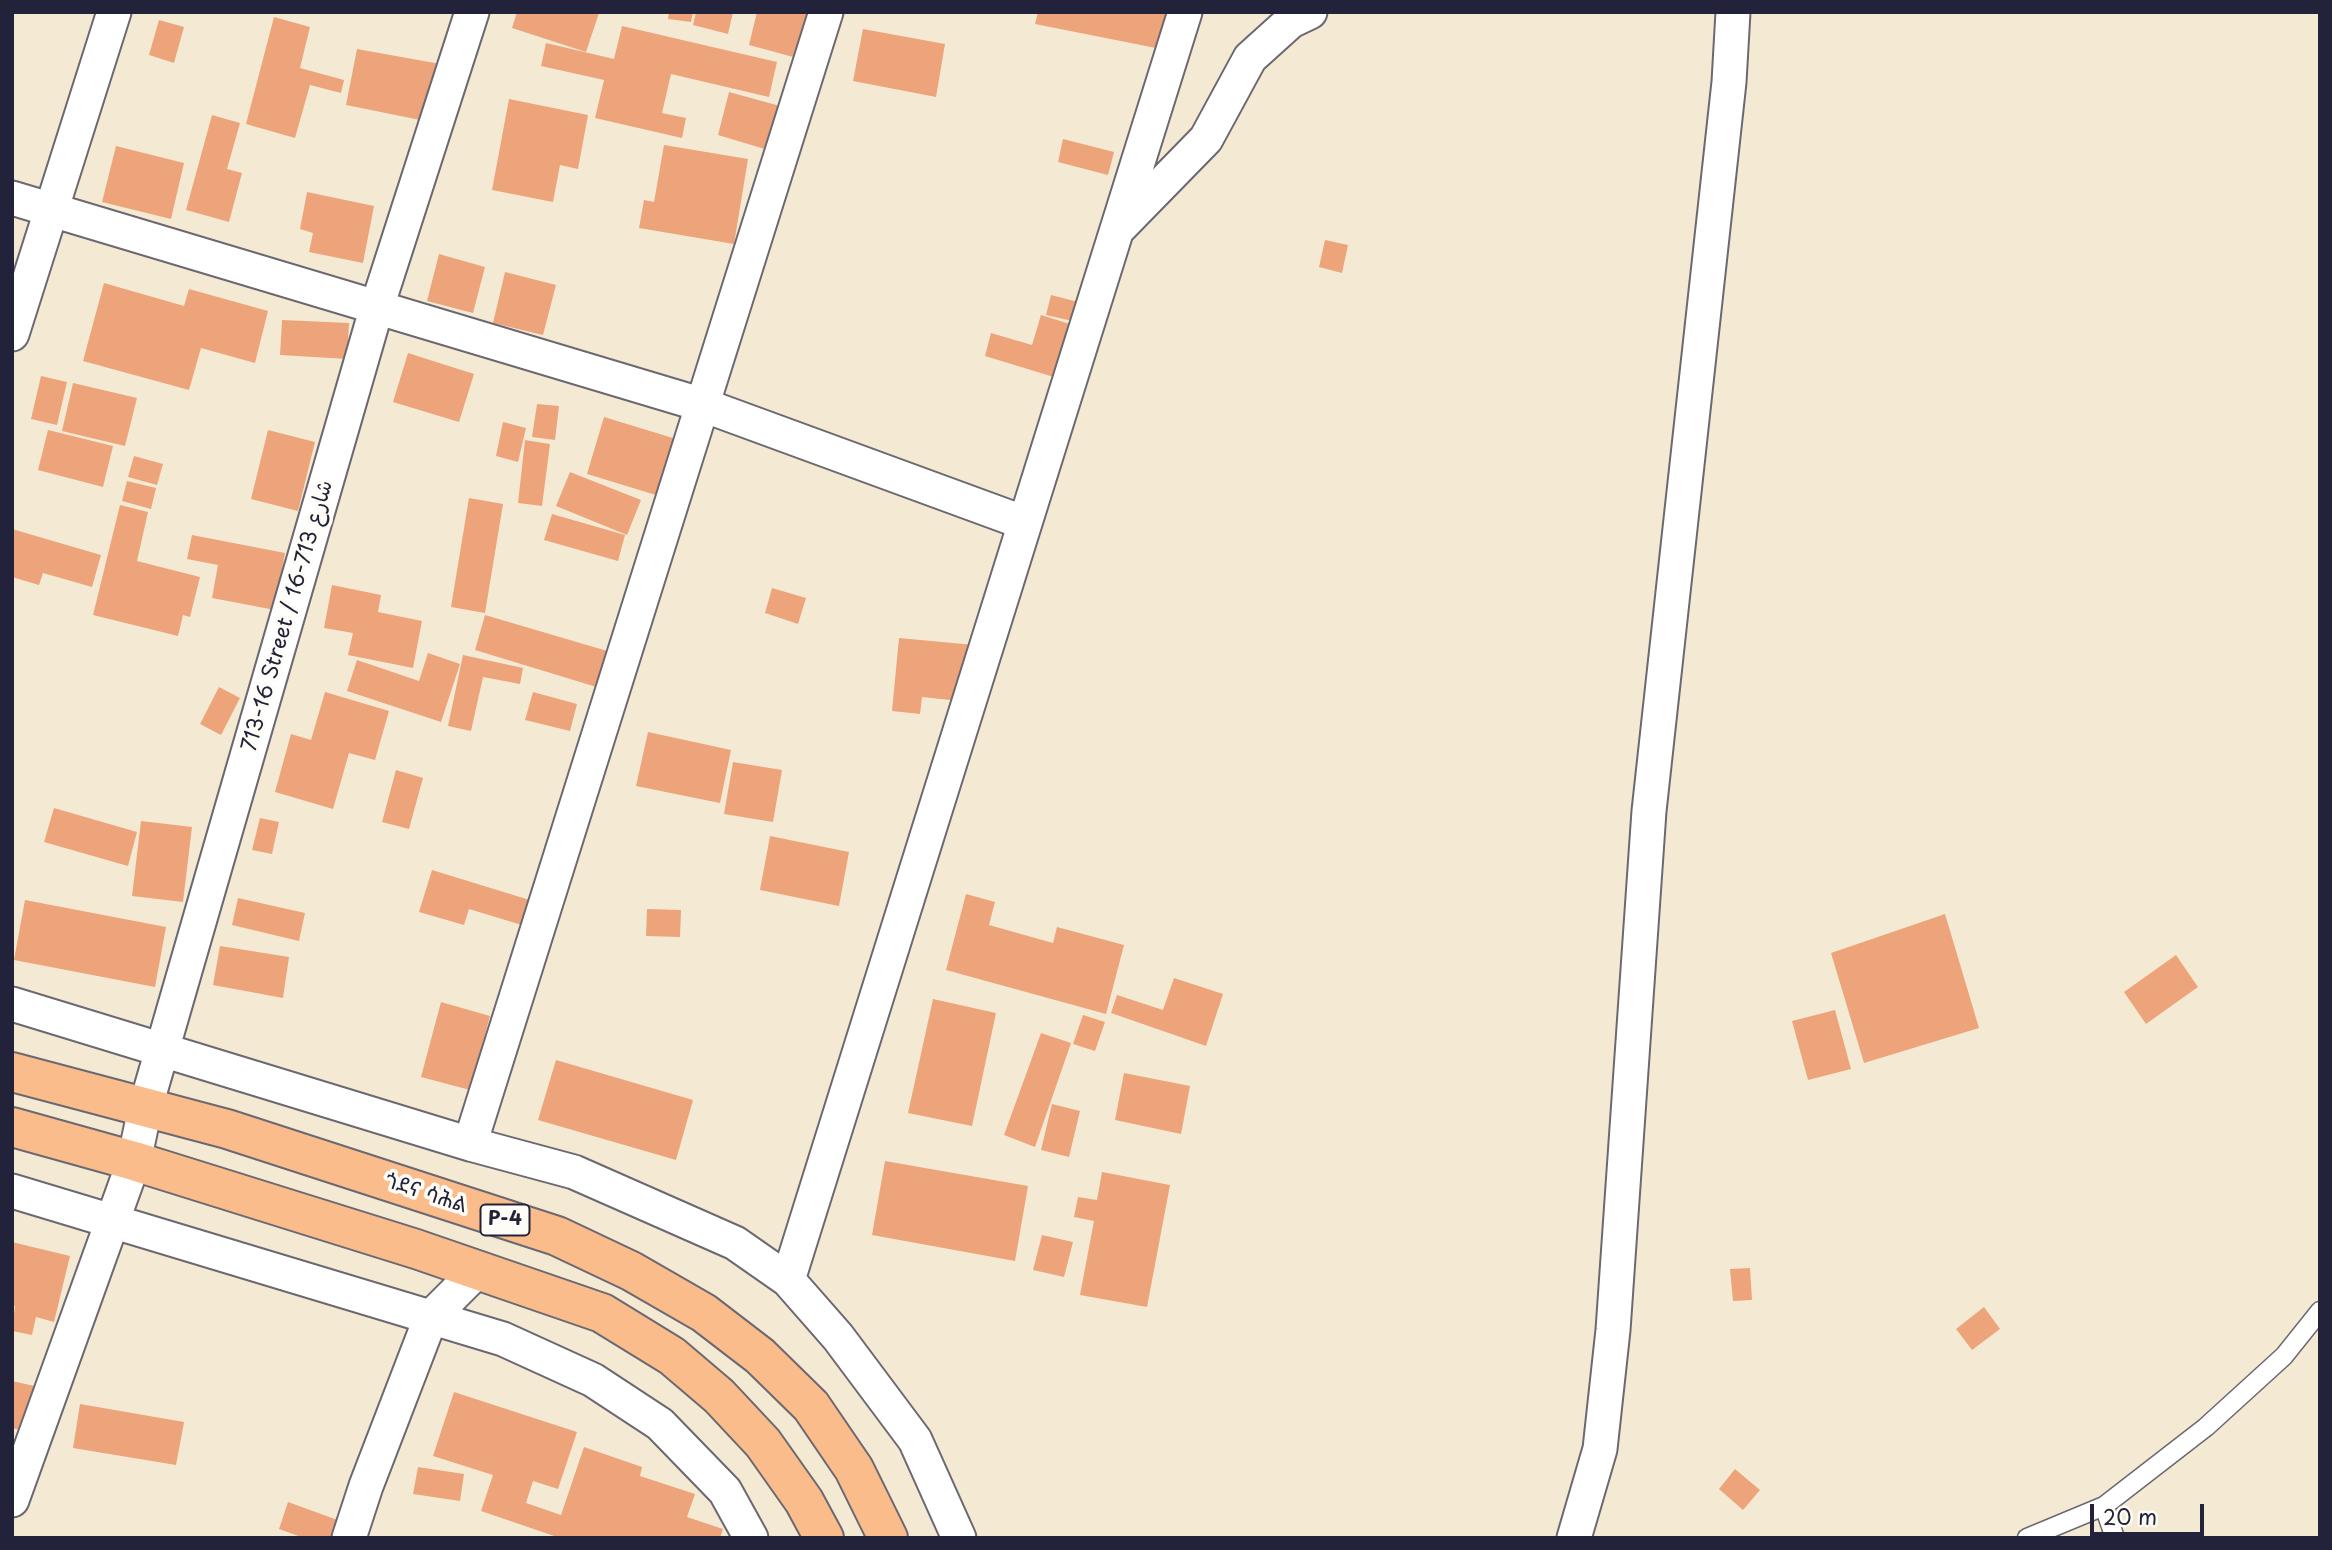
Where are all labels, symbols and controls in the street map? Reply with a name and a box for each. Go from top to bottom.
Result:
street label: 713-16 Street / شارع 713-16 [237,478,339,754]
street label: ጎደና ሳሕል [382,1169,470,1219]
road number: P-4 [480,1204,530,1236]
scale bar [2094,1490,2208,1534]
text: 20 m [2103,1500,2157,1532]

